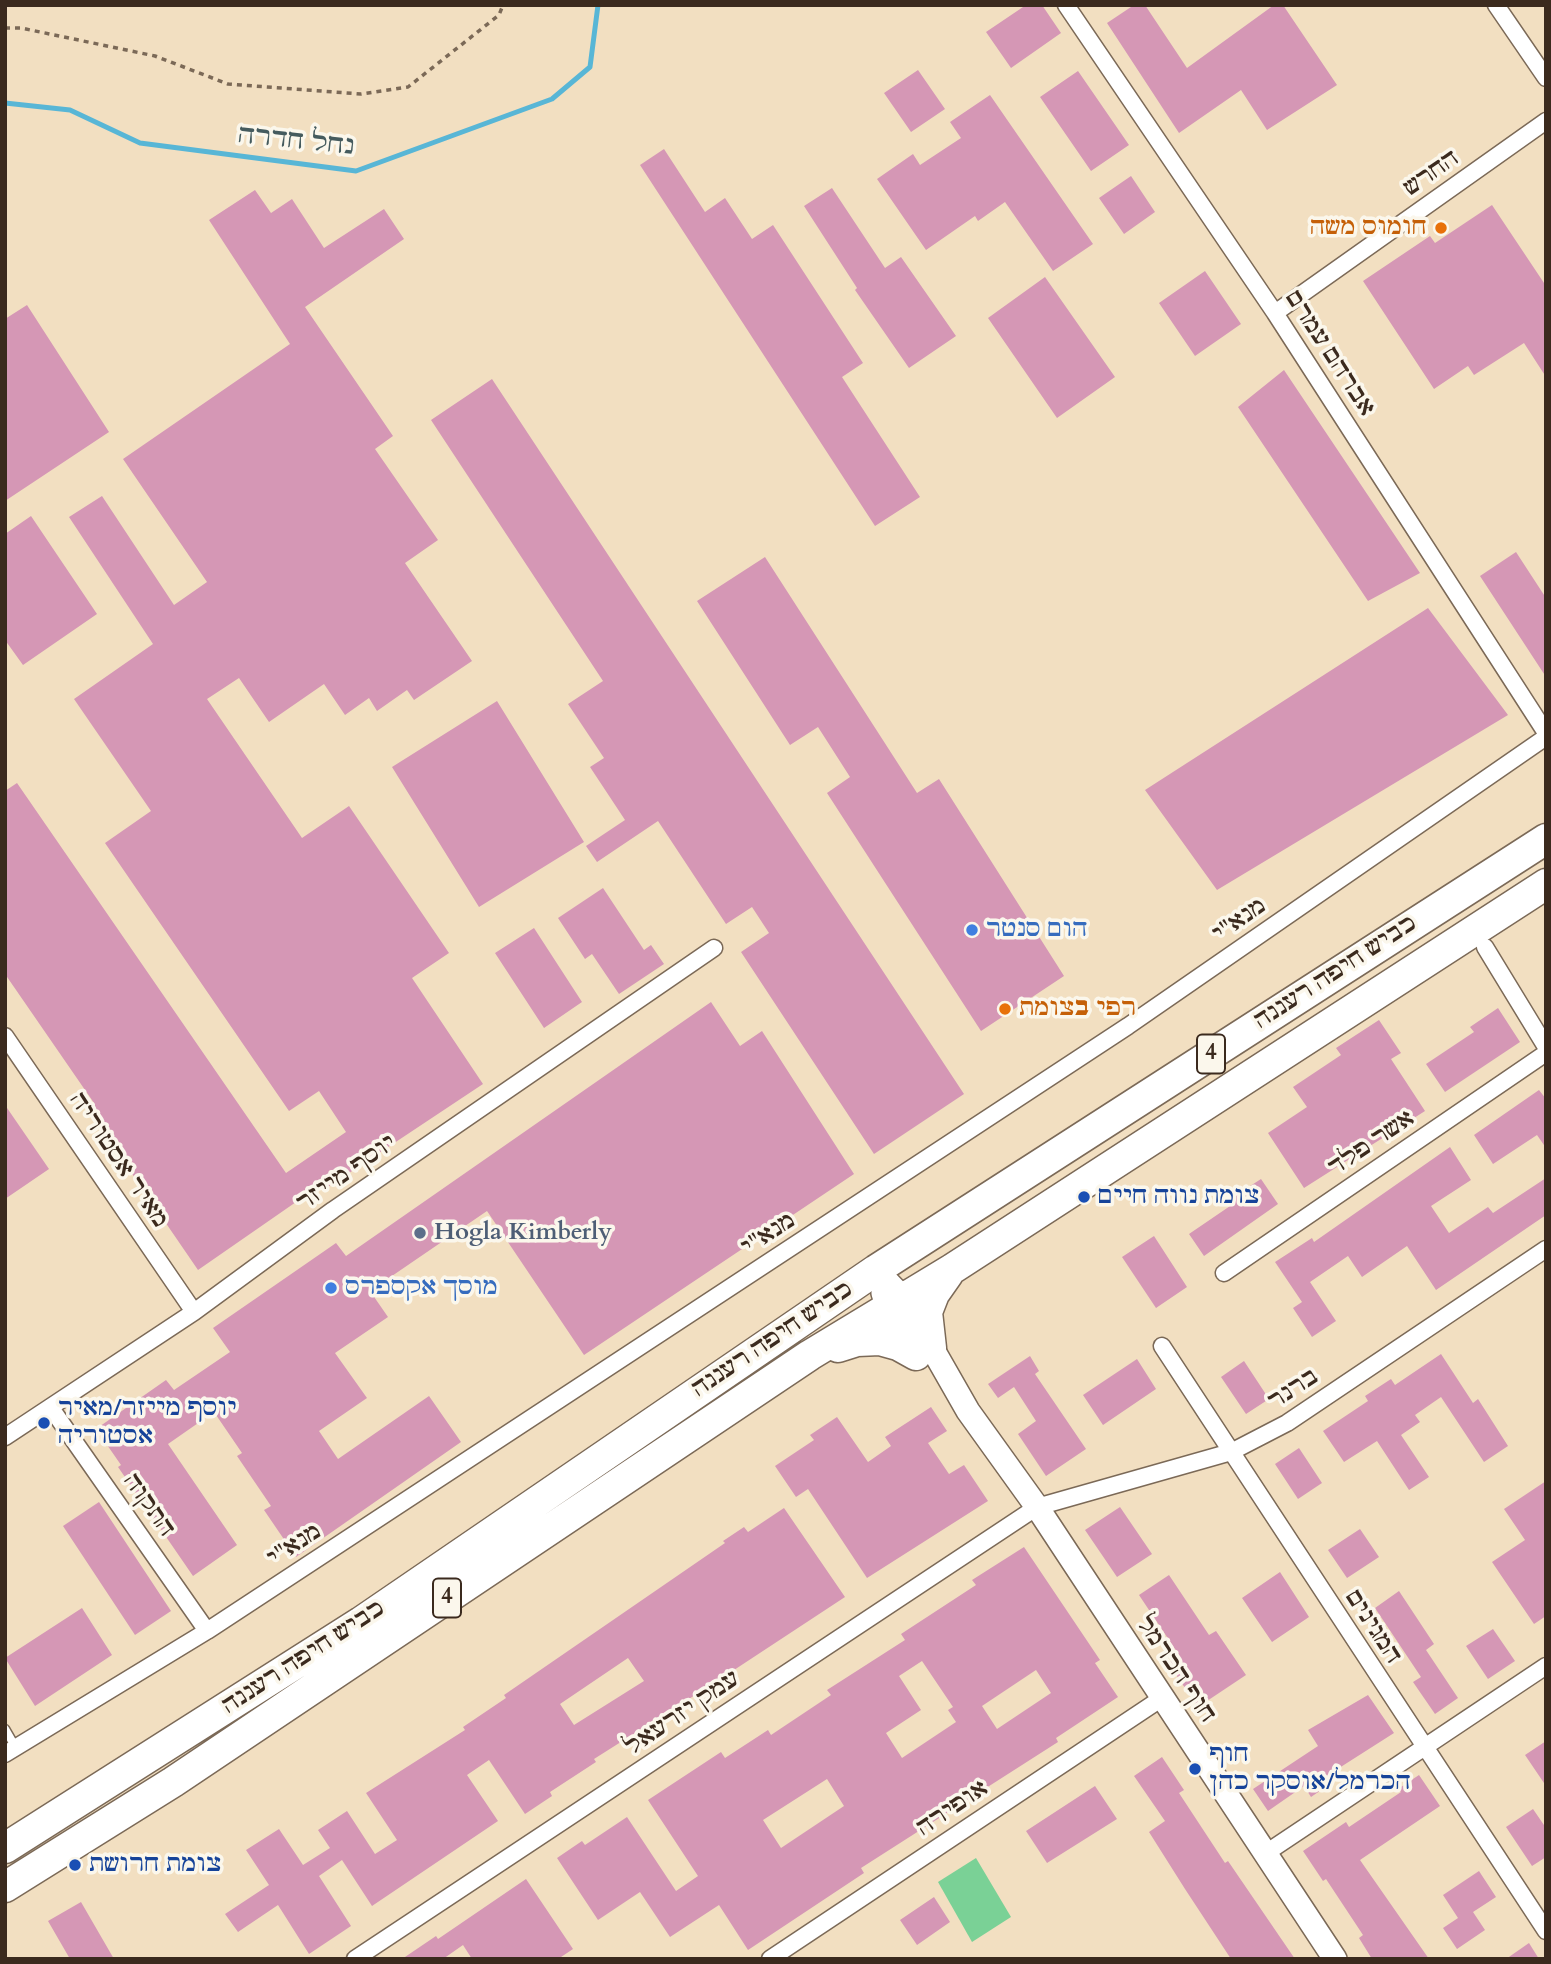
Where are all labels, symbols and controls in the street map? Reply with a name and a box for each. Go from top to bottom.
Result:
water label: נחל חדרה [236,120,356,164]
street label: החרש [1399,145,1465,203]
place label: חומוס משה [1310,214,1427,242]
marker: חומוס משה [1433,220,1449,236]
street label: אברהם עמרם [1278,286,1380,422]
street label: מנא"י [1208,892,1272,950]
street label: כביש חיפה רעננה [1249,910,1423,1036]
place label: הום סנטר [986,916,1087,944]
marker: הום סנטר [964,922,980,938]
place label: רפי בצומת [1019,995,1136,1023]
marker: רפי בצומת [997,1001,1013,1017]
road number: 4 [1197,1035,1225,1074]
street label: מאיר אסטוריה [62,1088,174,1234]
street label: אשר פלד [1323,1105,1421,1183]
street label: יוסף מייזר [292,1129,402,1219]
place label: צומת נווה חיים [1098,1183,1259,1211]
marker: צומת נווה חיים [1076,1189,1092,1205]
street label: מנא"י [736,1207,802,1263]
place label: Hogla Kimberly [434,1219,612,1247]
marker: Hogla Kimberly [412,1225,428,1241]
place label: מוסך אקספרס [345,1274,498,1302]
street label: כביש חיפה רעננה [687,1276,859,1404]
marker: מוסך אקספרס [323,1280,339,1296]
street label: ברנר [1263,1363,1325,1417]
place label: יוסף מייזר/מאיר אסטוריה [58,1395,237,1451]
marker: יוסף מייזר/מאיר אסטוריה [36,1415,52,1431]
street label: התקוה [116,1469,180,1543]
street label: מנא"י [262,1518,328,1574]
road number: 4 [433,1578,461,1618]
street label: המגינים [1337,1584,1407,1670]
street label: כביש חיפה רעננה [217,1595,391,1721]
street label: חוף הכרמל [1129,1611,1221,1729]
street label: עמק יזרעאל [620,1665,746,1763]
place label: חוף הכרמל/אוסקר כהן [1209,1741,1411,1797]
marker: חוף הכרמל/אוסקר כהן [1187,1761,1203,1777]
street label: אופירה [912,1775,994,1843]
place label: צומת חרושת [89,1851,221,1879]
marker: צומת חרושת [67,1857,83,1873]

